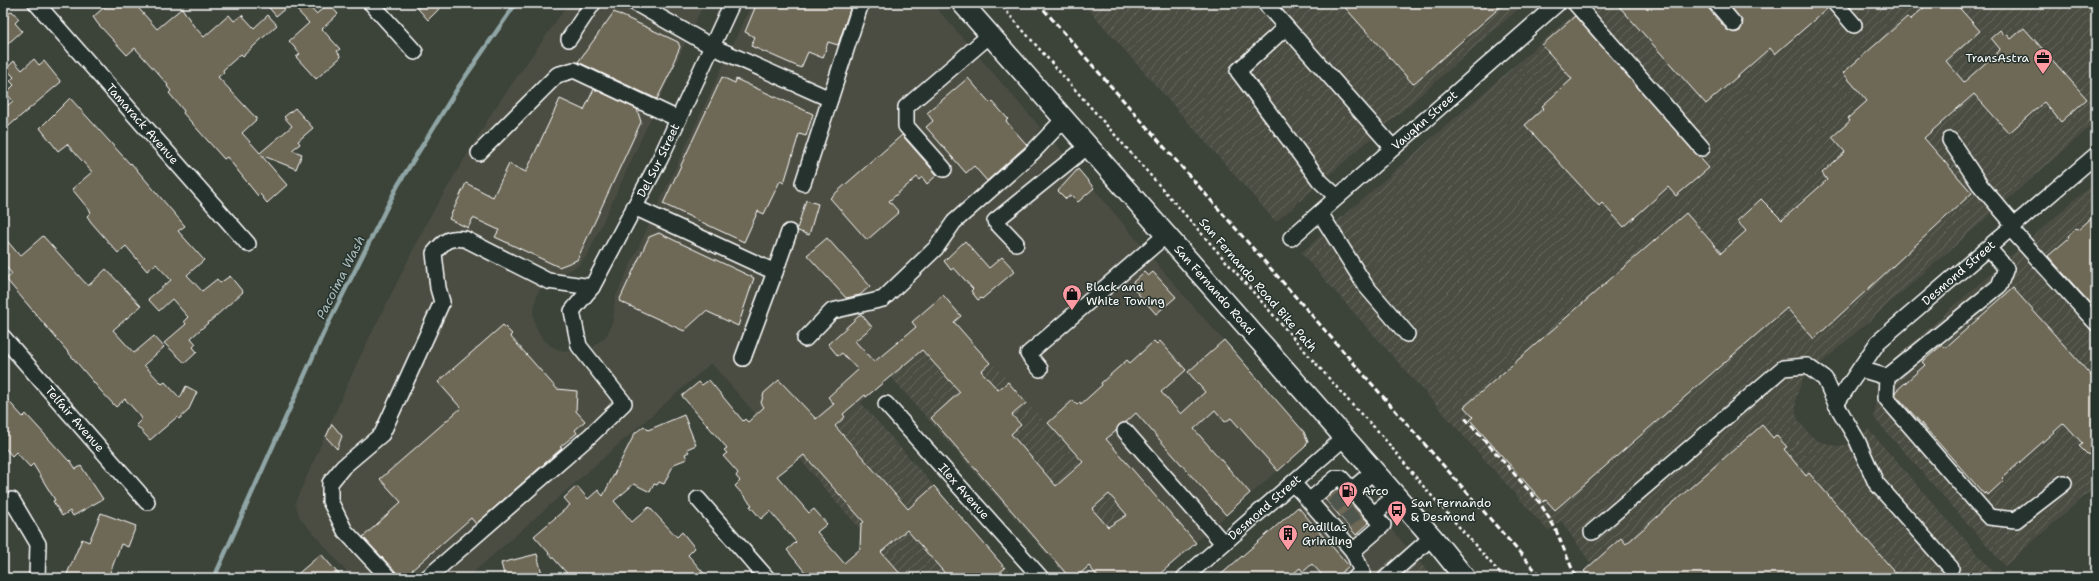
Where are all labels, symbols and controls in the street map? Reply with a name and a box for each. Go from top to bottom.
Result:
office icon: TransAstra [2032,47,2054,75]
place label: TransAstra [1966,50,2030,66]
street label: Tamarack Avenue [102,80,182,168]
street label: Vaughn Street [1388,87,1461,154]
street label: Del Sur Street [633,121,683,200]
street label: San Fernando Road Bike Path [1196,215,1320,355]
water label: Pacoima Wash [312,233,369,322]
street label: Desmond Street [1918,237,1999,309]
street label: San Fernando Road [1171,242,1257,338]
place label: Black and White Towing [1086,279,1165,309]
shop icon: Black and White Towing [1061,283,1083,311]
street label: Telfair Avenue [41,383,108,456]
street label: Ilex Avenue [935,460,993,523]
street label: Desmond Street [1225,471,1304,544]
fuel station icon: Arco [1337,480,1359,508]
place label: Arco [1362,483,1389,499]
place label: San Fernando & Desmond [1411,495,1491,525]
bus stop icon: San Fernando & Desmond [1386,499,1408,527]
place label: Padillas Grinding [1302,519,1352,549]
building icon: Padillas Grinding [1277,523,1299,551]

